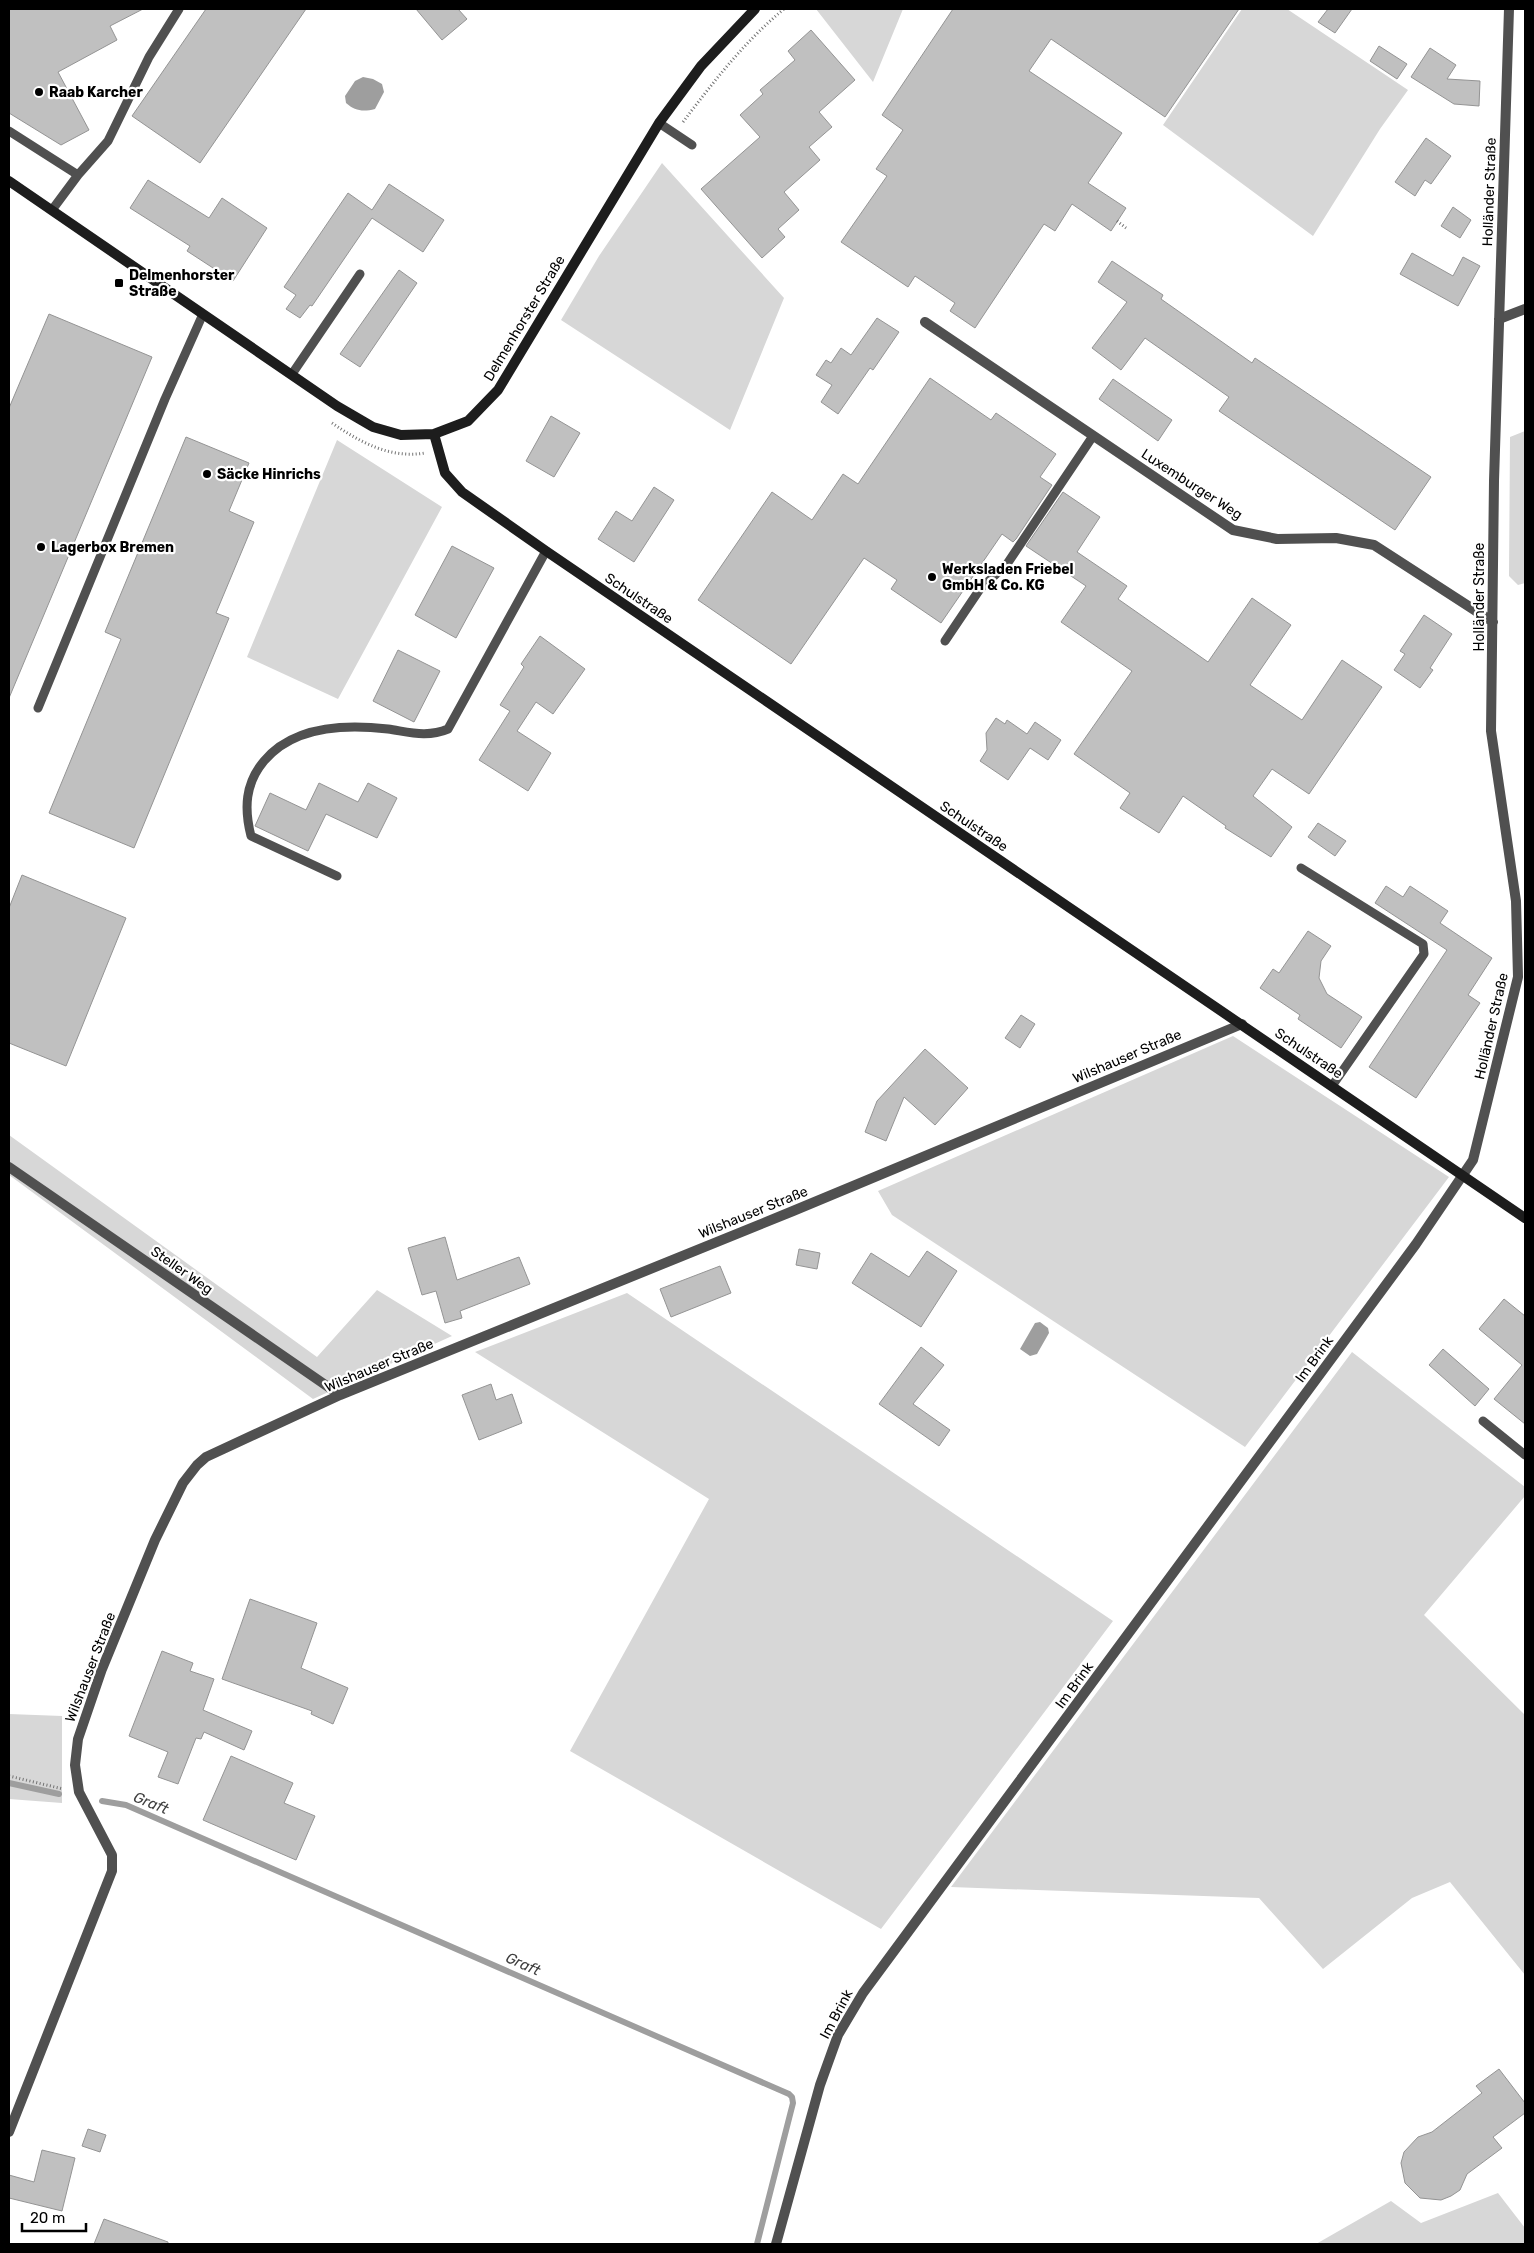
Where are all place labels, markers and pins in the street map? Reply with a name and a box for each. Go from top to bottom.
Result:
place label: Raab Karcher [49,84,143,101]
marker: Raab Karcher [33,86,45,98]
place label: Delmenhorster Straße [129,267,235,300]
marker: Delmenhorster Straße [113,277,125,289]
place label: Säcke Hinrichs [217,466,321,483]
marker: Säcke Hinrichs [201,468,213,480]
place label: Lagerbox Bremen [51,539,174,556]
marker: Lagerbox Bremen [35,541,47,553]
place label: Werksladen Friebel GmbH & Co. KG [942,561,1074,594]
marker: Werksladen Friebel GmbH & Co. KG [926,571,938,583]

